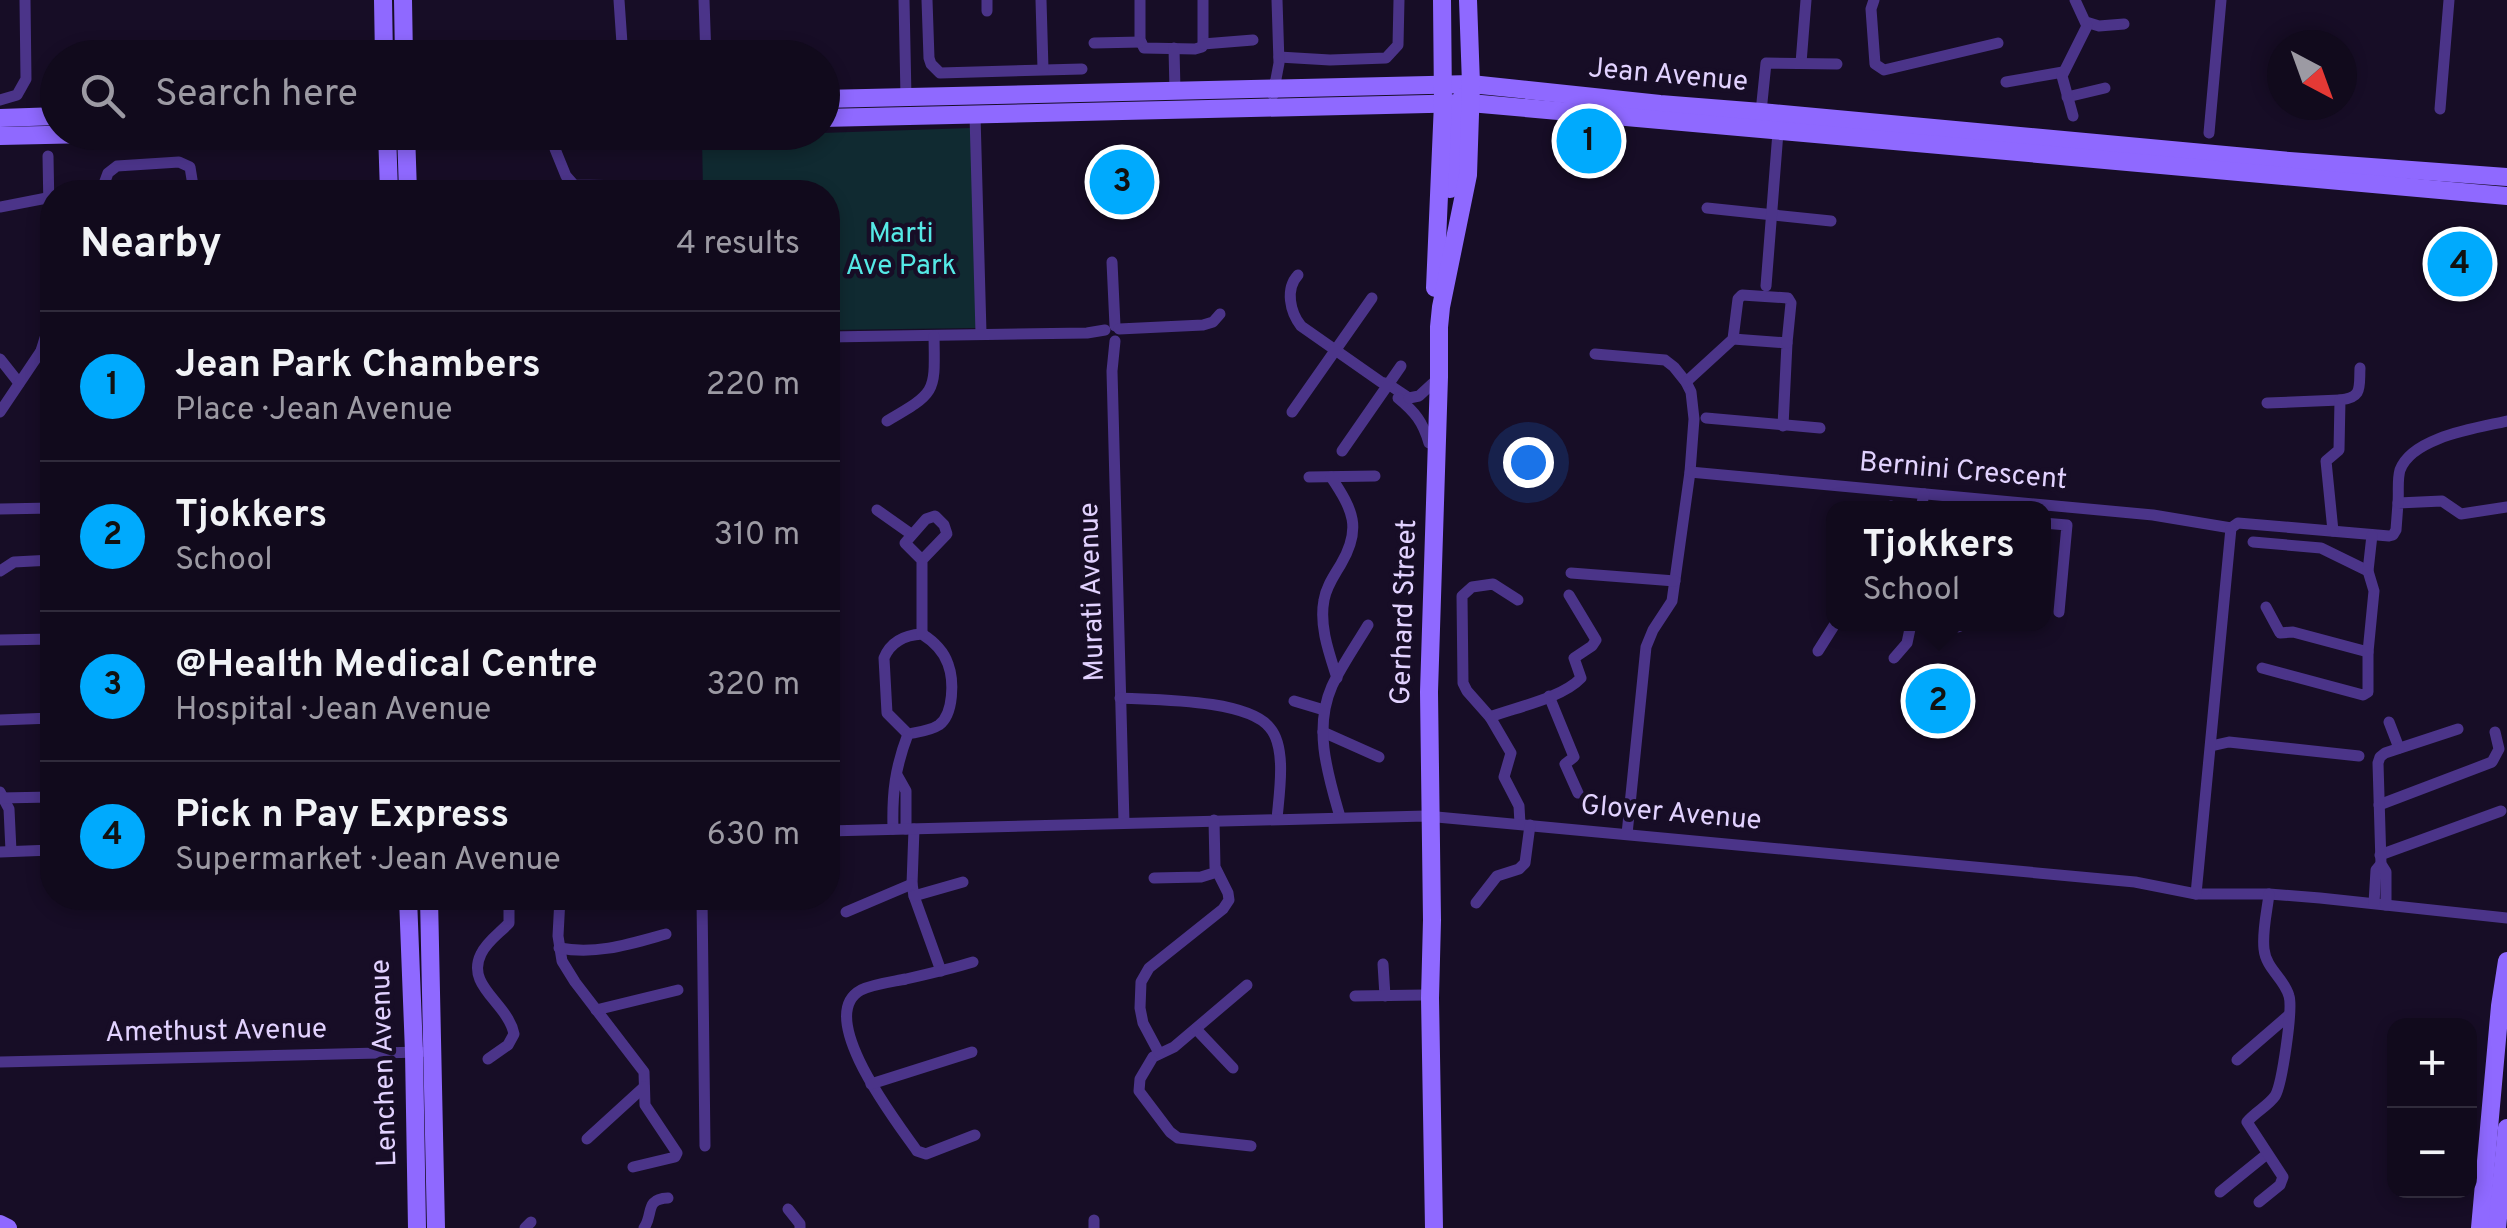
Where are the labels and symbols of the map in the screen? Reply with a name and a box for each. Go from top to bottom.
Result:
north arrow [2267,30,2357,120]
street label: Jean Avenue [1587,51,1749,101]
pin: 1 [1556,104,1622,178]
pin: 3 [1090,144,1154,220]
park label: Marti Ave Park [845,217,957,285]
pin: 4 [2428,226,2492,302]
your location [1503,437,1554,488]
street label: Bernini Crescent [1858,445,2068,499]
street label: Murati Avenue [1072,502,1114,682]
street label: Gerhard Street [1384,518,1426,706]
pin: 2 [1906,664,1970,738]
street label: Glover Avenue [1579,788,1763,840]
street label: Lenchen Avenue [363,959,407,1167]
street label: Amethust Avenue [105,1012,327,1052]

